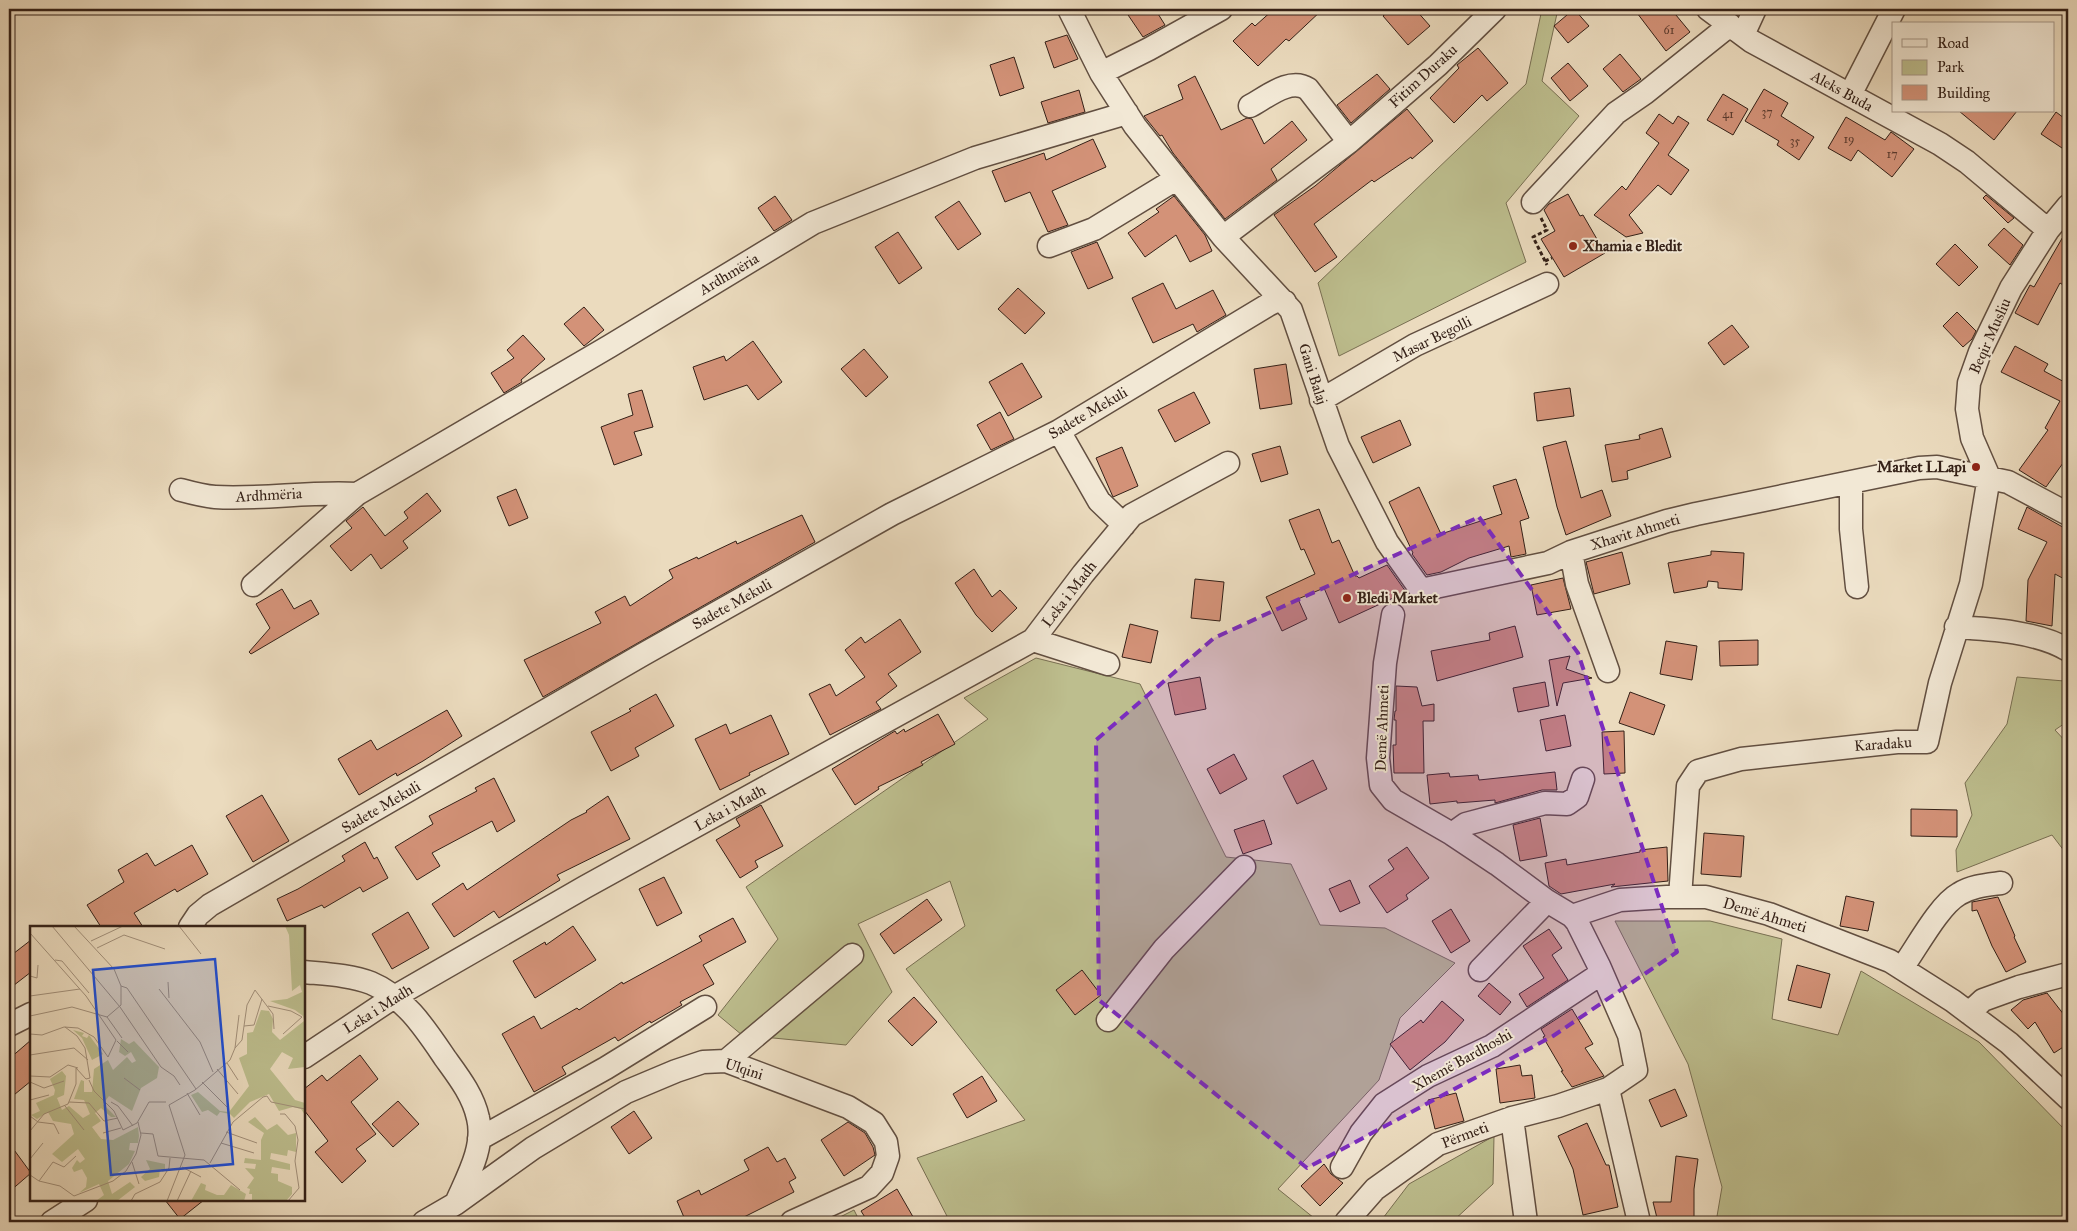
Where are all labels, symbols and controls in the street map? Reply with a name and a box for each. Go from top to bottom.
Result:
legend [1892,22,2054,112]
house number: 61 [1664,23,1675,37]
text: Road [1937,34,1969,52]
street label: Fitim Duraku [1385,41,1461,111]
text: Park [1937,58,1964,76]
street label: Aleks Buda [1807,66,1877,116]
text: Building [1937,84,1991,102]
house number: 37 [1761,105,1773,119]
house number: 41 [1722,107,1734,121]
house number: 19 [1843,132,1855,146]
house number: 35 [1790,134,1801,148]
house number: 17 [1886,147,1898,161]
place label: Xhamia e Bledit [1582,237,1683,255]
marker: Xhamia e Bledit [1567,240,1579,252]
street label: Ardhmëria [695,249,763,299]
street label: Beqir Musliu [1965,295,2016,377]
street label: Masar Begolli [1390,312,1474,366]
street label: Gani Balaj [1295,341,1331,407]
street label: Sadete Mekuli [1045,383,1131,443]
place label: Market LLapi [1877,458,1967,477]
marker: Market LLapi [1970,461,1982,473]
street label: Ardhmëria [234,484,303,506]
street label: Xhavit Ahmeti [1588,510,1682,554]
street label: Leka i Madh [1038,557,1101,631]
street label: Sadete Mekuli [689,575,775,633]
place label: Bledi Market [1357,589,1438,607]
marker: Bledi Market [1341,592,1353,604]
street label: Demë Ahmeti [1371,684,1393,772]
street label: Karadaku [1854,733,1912,755]
street label: Sadete Mekuli [338,777,424,837]
street label: Leka i Madh [691,781,769,835]
street label: Demë Ahmeti [1721,894,1809,936]
inset map [30,926,305,1201]
street label: Leka i Madh [340,980,417,1038]
street label: Xhemë Bardhoshi [1409,1025,1515,1095]
street label: Ulqini [722,1054,766,1085]
street label: Përmeti [1439,1118,1491,1152]

